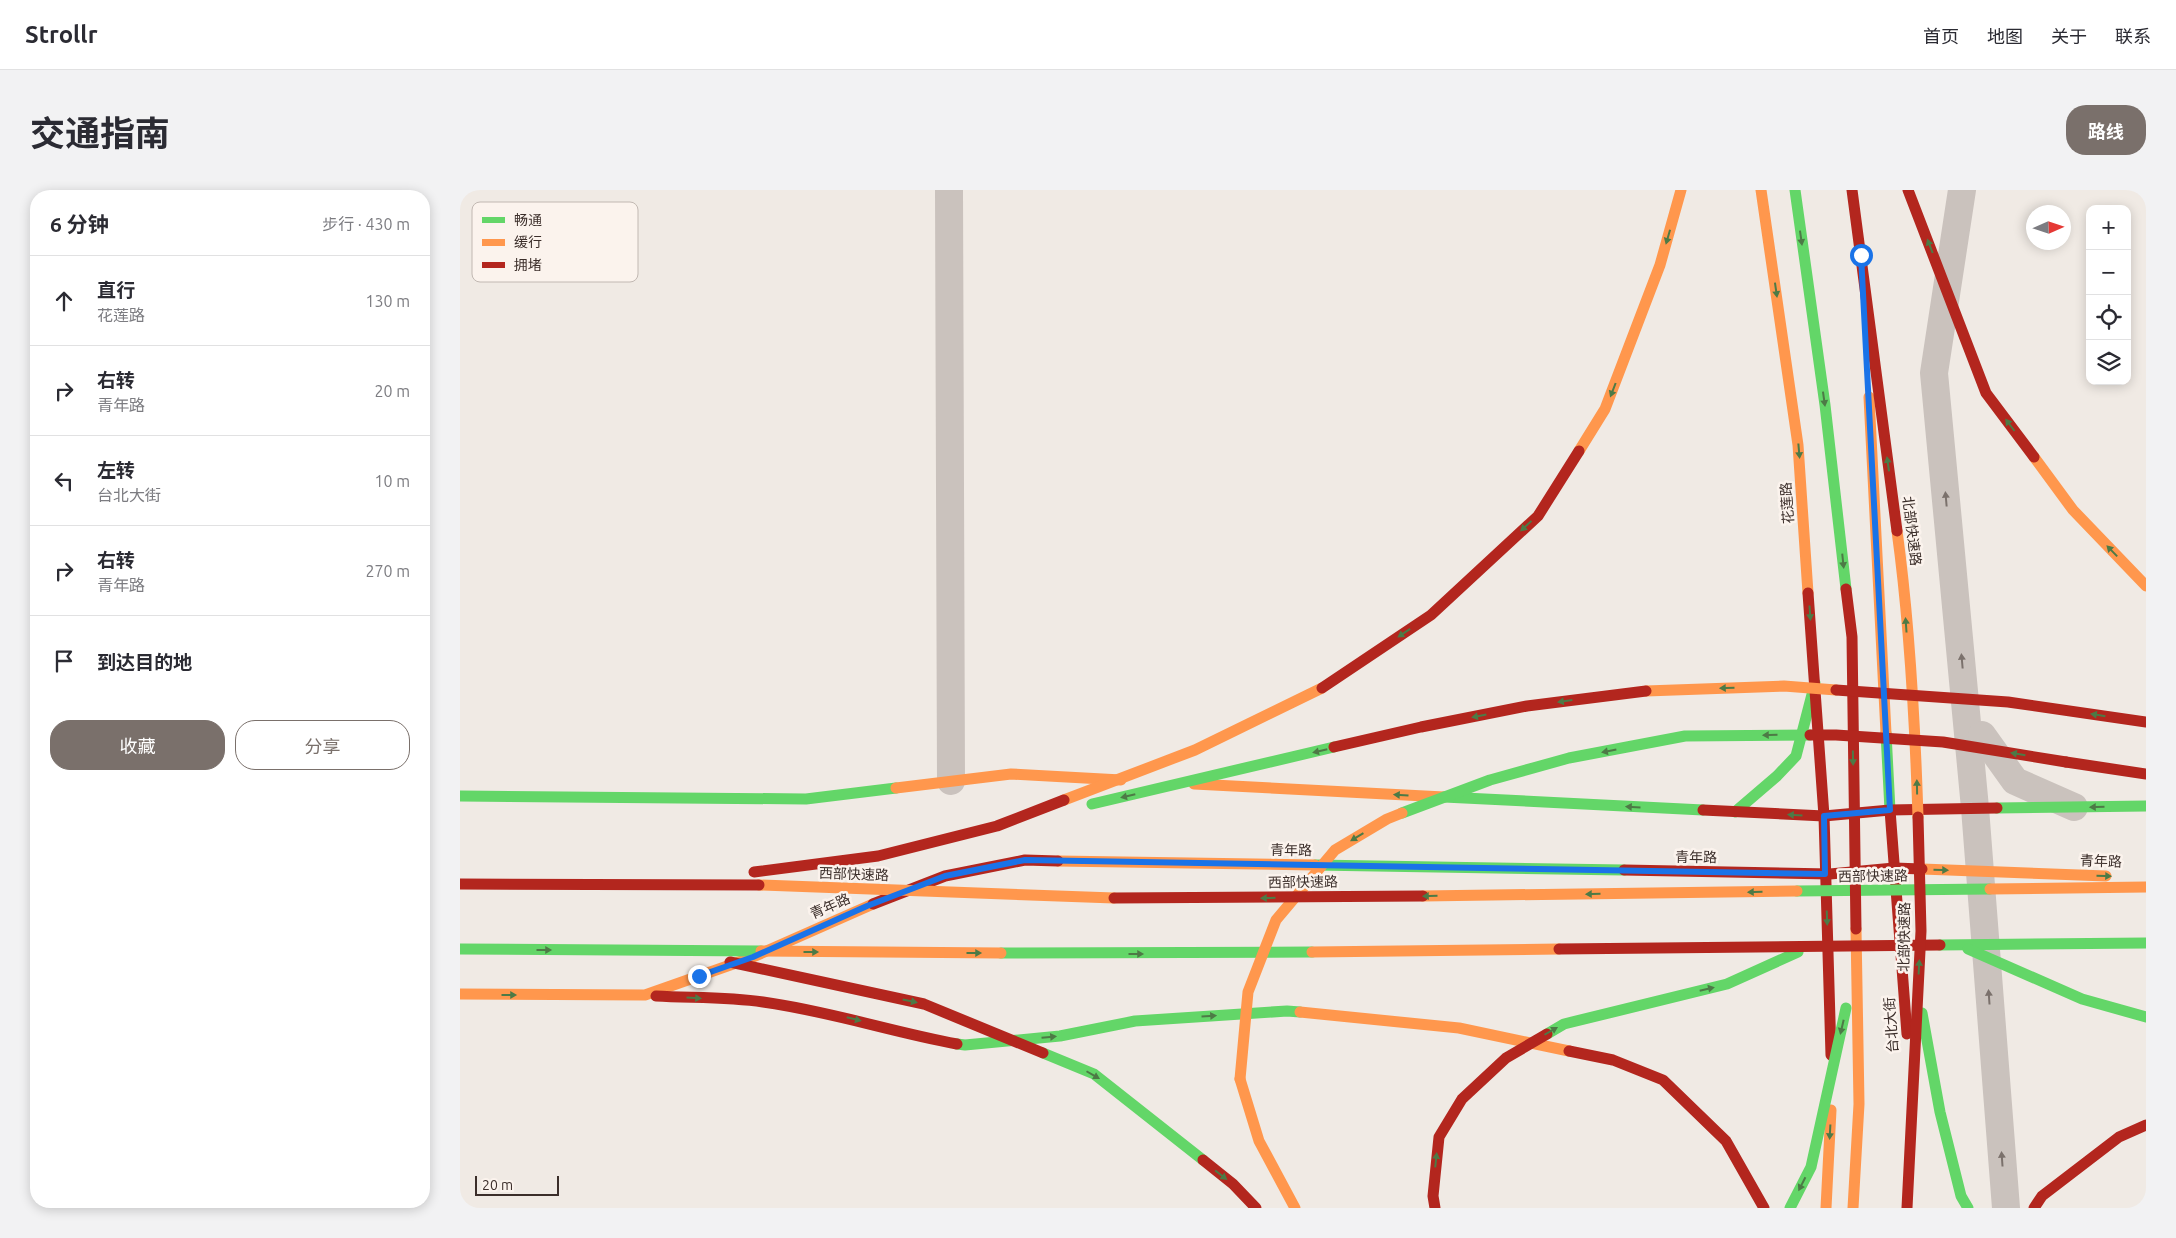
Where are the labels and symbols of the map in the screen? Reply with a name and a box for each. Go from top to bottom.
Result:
legend [472,202,638,282]
north arrow [2026,205,2071,250]
text: 畅通 [514,212,542,228]
one-way arrow [1663,230,1671,245]
one-way arrow [1798,231,1806,247]
text: 缓行 [514,234,542,250]
one-way arrow [1926,238,1934,253]
route start [1850,244,1873,267]
text: 拥堵 [514,257,542,273]
one-way arrow [1772,283,1780,299]
one-way arrow [1608,383,1616,397]
one-way arrow [1821,391,1829,407]
one-way arrow [2005,418,2015,432]
one-way arrow [1795,443,1803,459]
one-way arrow [1884,455,1892,471]
street label: 花莲路 [1778,481,1796,525]
one-way arrow [1942,491,1950,507]
street label: 北部快速路 [1900,495,1924,567]
one-way arrow [1521,520,1533,532]
one-way arrow [2106,545,2118,557]
one-way arrow [1839,553,1847,569]
one-way arrow [1806,605,1814,621]
one-way arrow [1902,617,1910,633]
one-way arrow [1397,628,1411,638]
one-way arrow [1957,653,1965,669]
one-way arrow [1719,685,1735,693]
one-way arrow [1557,697,1573,705]
one-way arrow [2089,711,2105,719]
one-way arrow [1470,712,1486,720]
one-way arrow [1761,731,1777,739]
one-way arrow [1313,747,1328,755]
one-way arrow [1600,747,1616,755]
one-way arrow [1850,750,1858,766]
one-way arrow [2010,750,2026,758]
one-way arrow [1913,779,1921,795]
one-way arrow [1392,790,1408,798]
one-way arrow [1121,792,1136,800]
one-way arrow [1625,802,1641,810]
one-way arrow [2089,803,2105,811]
one-way arrow [1787,811,1803,819]
one-way arrow [1350,832,1363,841]
street label: 青年路 [1270,842,1312,858]
street label: 青年路 [1675,849,1717,865]
street label: 青年路 [2080,852,2122,870]
street label: 西部快速路 [819,865,889,883]
one-way arrow [1933,866,1949,874]
street label: 西部快速路 [1838,867,1908,885]
one-way arrow [2096,872,2112,880]
street label: 西部快速路 [1268,873,1338,891]
one-way arrow [1747,888,1763,896]
street label: 青年路 [808,890,852,922]
one-way arrow [1585,890,1601,898]
one-way arrow [1422,892,1438,900]
one-way arrow [1260,894,1276,902]
street label: 北部快速路 [1895,902,1913,972]
one-way arrow [1823,910,1831,926]
one-way arrow [536,946,552,954]
one-way arrow [803,948,819,956]
one-way arrow [966,949,982,957]
one-way arrow [1128,950,1144,958]
one-way arrow [1915,959,1923,975]
route end [688,965,711,988]
one-way arrow [1700,985,1715,993]
one-way arrow [1985,989,1993,1005]
one-way arrow [501,991,517,999]
one-way arrow [686,995,702,1003]
street label: 台北大街 [1881,997,1901,1053]
one-way arrow [903,998,919,1006]
one-way arrow [1202,1012,1218,1020]
one-way arrow [847,1015,862,1023]
one-way arrow [1838,1020,1846,1035]
one-way arrow [1545,1027,1558,1036]
one-way arrow [1041,1033,1057,1041]
one-way arrow [1085,1071,1100,1079]
one-way arrow [1826,1125,1834,1141]
one-way arrow [1432,1151,1440,1167]
one-way arrow [1997,1151,2005,1167]
one-way arrow [1214,1169,1227,1180]
scale bar [475,1173,559,1196]
one-way arrow [1798,1177,1806,1191]

